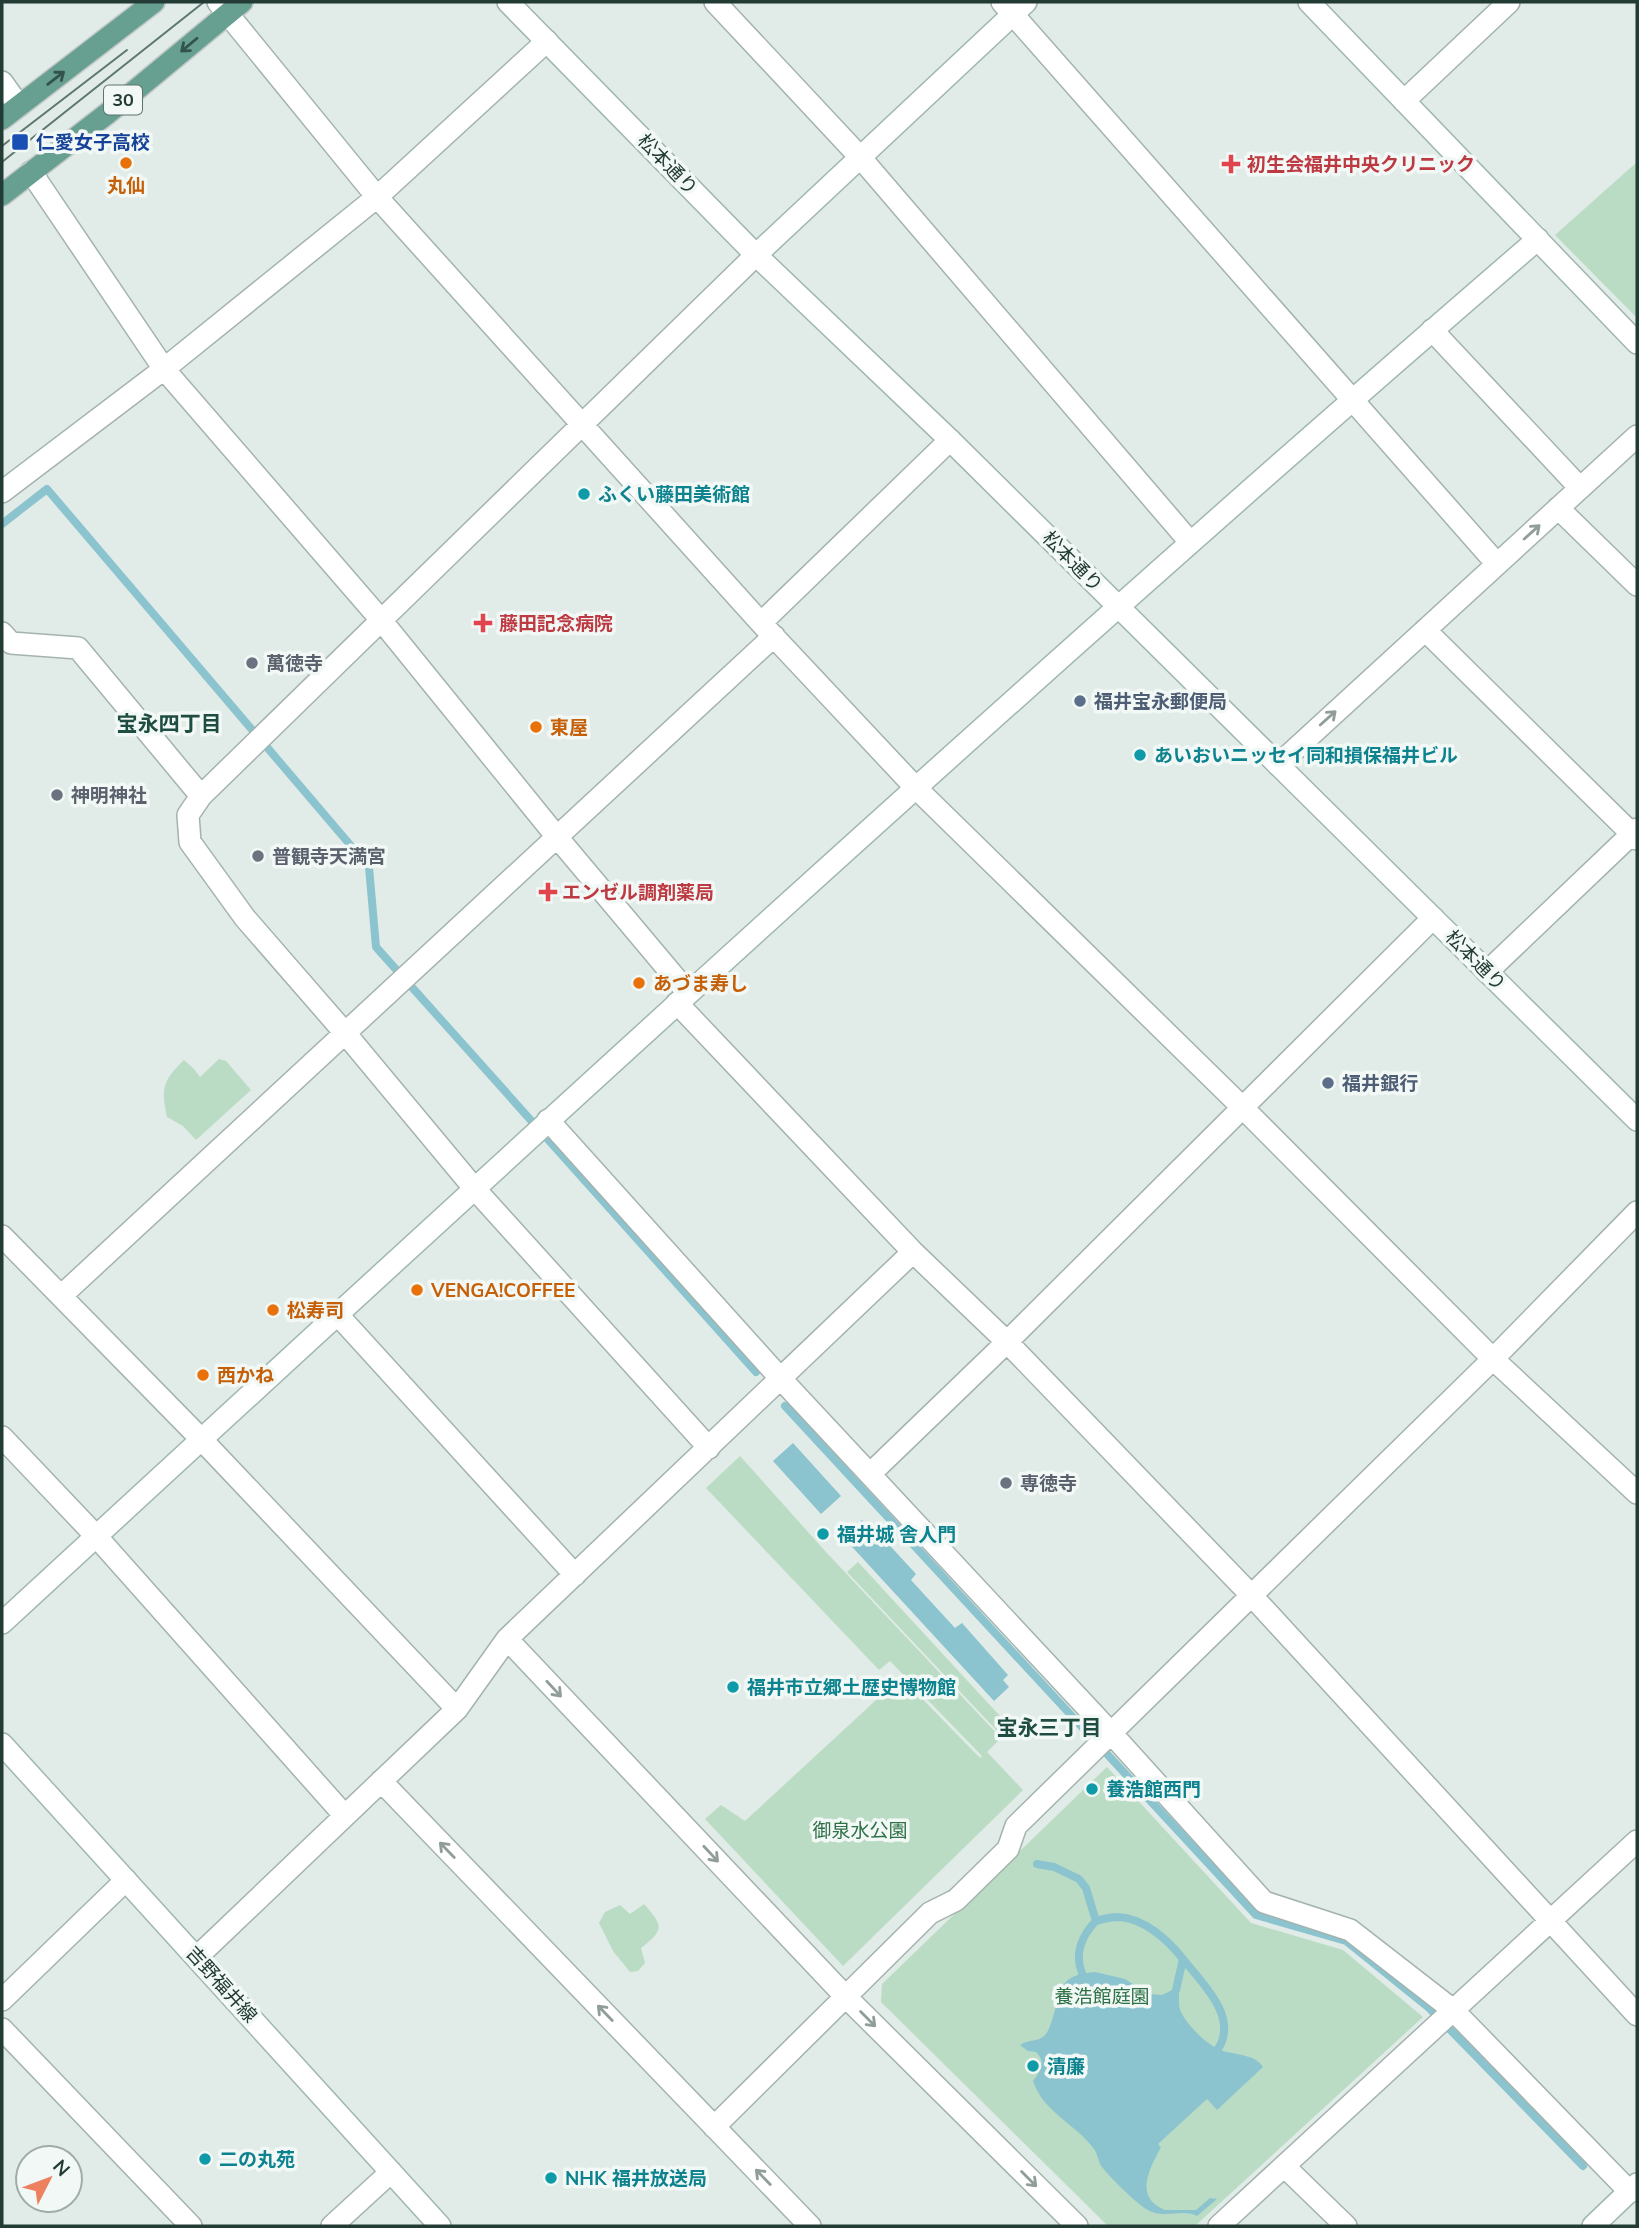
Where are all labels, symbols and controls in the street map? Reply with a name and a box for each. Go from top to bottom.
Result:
one-way arrow [181,37,199,53]
one-way arrow [46,70,65,85]
road number: 30 [104,86,142,114]
street label: 松本通り [633,128,703,200]
place label: 仁愛女子高校 [36,130,150,154]
marker: 仁愛女子高校 [10,132,30,152]
place label: 初生会福井中央クリニック [1247,152,1475,176]
marker: 初生会福井中央クリニック [1221,154,1241,174]
marker: 丸仙 [118,155,134,171]
place label: 丸仙 [107,173,145,197]
place label: ふくい藤田美術館 [598,482,750,506]
marker: ふくい藤田美術館 [576,486,592,502]
one-way arrow [1523,524,1541,540]
street label: 松本通り [1038,526,1108,596]
place label: 藤田記念病院 [499,611,613,635]
marker: 藤田記念病院 [473,613,493,633]
place label: 萬徳寺 [266,651,323,675]
marker: 萬徳寺 [244,655,260,671]
place label: 福井宝永郵便局 [1094,689,1227,713]
marker: 福井宝永郵便局 [1072,693,1088,709]
district label: 宝永四丁目 [117,710,222,736]
one-way arrow [1319,710,1336,727]
place label: 東屋 [550,715,588,739]
marker: 東屋 [528,719,544,735]
place label: あいおいニッセイ同和損保福井ビル [1154,743,1458,767]
marker: あいおいニッセイ同和損保福井ビル [1132,747,1148,763]
place label: 神明神社 [71,783,147,807]
marker: 神明神社 [49,787,65,803]
place label: 普観寺天満宮 [272,844,386,868]
marker: 普観寺天満宮 [250,848,266,864]
place label: エンゼル調剤薬局 [562,880,714,904]
marker: エンゼル調剤薬局 [540,884,556,900]
street label: 松本通り [1441,925,1511,995]
place label: あづま寿し [653,971,748,995]
marker: あづま寿し [631,975,647,991]
place label: 福井銀行 [1342,1071,1418,1095]
marker: 福井銀行 [1320,1075,1336,1091]
place label: VENGA!COFFEE [430,1278,575,1302]
marker: VENGA!COFFEE [409,1282,425,1298]
place label: 松寿司 [287,1298,344,1322]
marker: 松寿司 [265,1302,281,1318]
place label: 西かね [217,1363,274,1387]
marker: 西かね [195,1367,211,1383]
place label: 専徳寺 [1020,1471,1077,1495]
marker: 専徳寺 [998,1475,1014,1491]
place label: 福井城 舎人門 [837,1522,956,1546]
marker: 福井城 舎人門 [815,1526,831,1542]
place label: 福井市立郷土歴史博物館 [747,1675,956,1699]
marker: 福井市立郷土歴史博物館 [725,1679,741,1695]
one-way arrow [546,1680,563,1697]
district label: 宝永三丁目 [997,1714,1102,1740]
place label: 養浩館西門 [1106,1777,1201,1801]
marker: 養浩館西門 [1084,1781,1100,1797]
park label: 御泉水公園 [812,1818,908,1842]
one-way arrow [439,1842,456,1859]
one-way arrow [702,1845,719,1862]
street label: 吉野福井線 [181,1941,263,2027]
park label: 養浩館庭園 [1054,1984,1150,2008]
one-way arrow [597,2005,614,2022]
one-way arrow [859,2010,876,2027]
place label: 清廉 [1047,2054,1085,2078]
marker: 清廉 [1025,2058,1041,2074]
north arrow [14,2144,84,2214]
place label: 二の丸苑 [219,2147,295,2171]
marker: 二の丸苑 [197,2151,213,2167]
text: N [48,2154,75,2181]
place label: NHK 福井放送局 [565,2166,707,2190]
one-way arrow [754,2169,771,2186]
marker: NHK 福井放送局 [543,2170,559,2186]
one-way arrow [1021,2170,1038,2187]

